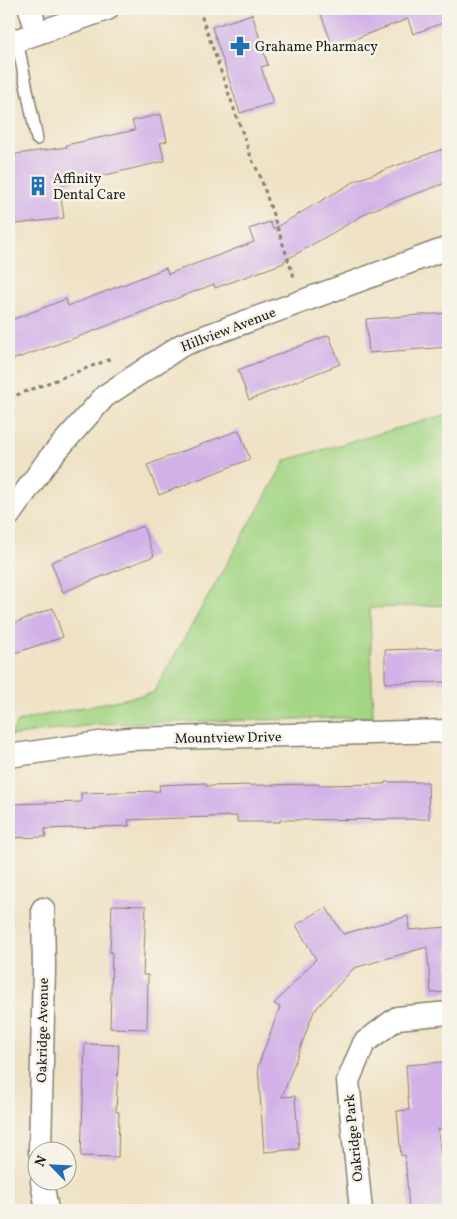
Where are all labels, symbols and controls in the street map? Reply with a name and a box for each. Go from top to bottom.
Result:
pharmacy icon: Grahame Pharmacy [229,35,251,57]
place label: Grahame Pharmacy [255,38,378,57]
place label: Affinity Dental Care [53,170,126,205]
building icon: Affinity Dental Care [27,175,49,197]
street label: Hillview Avenue [178,303,279,357]
street label: Mountview Drive [174,728,282,749]
street label: Oakridge Avenue [33,977,54,1083]
street label: Oakridge Park [340,1093,369,1183]
north arrow [28,1142,78,1192]
text: N [31,1153,52,1170]

